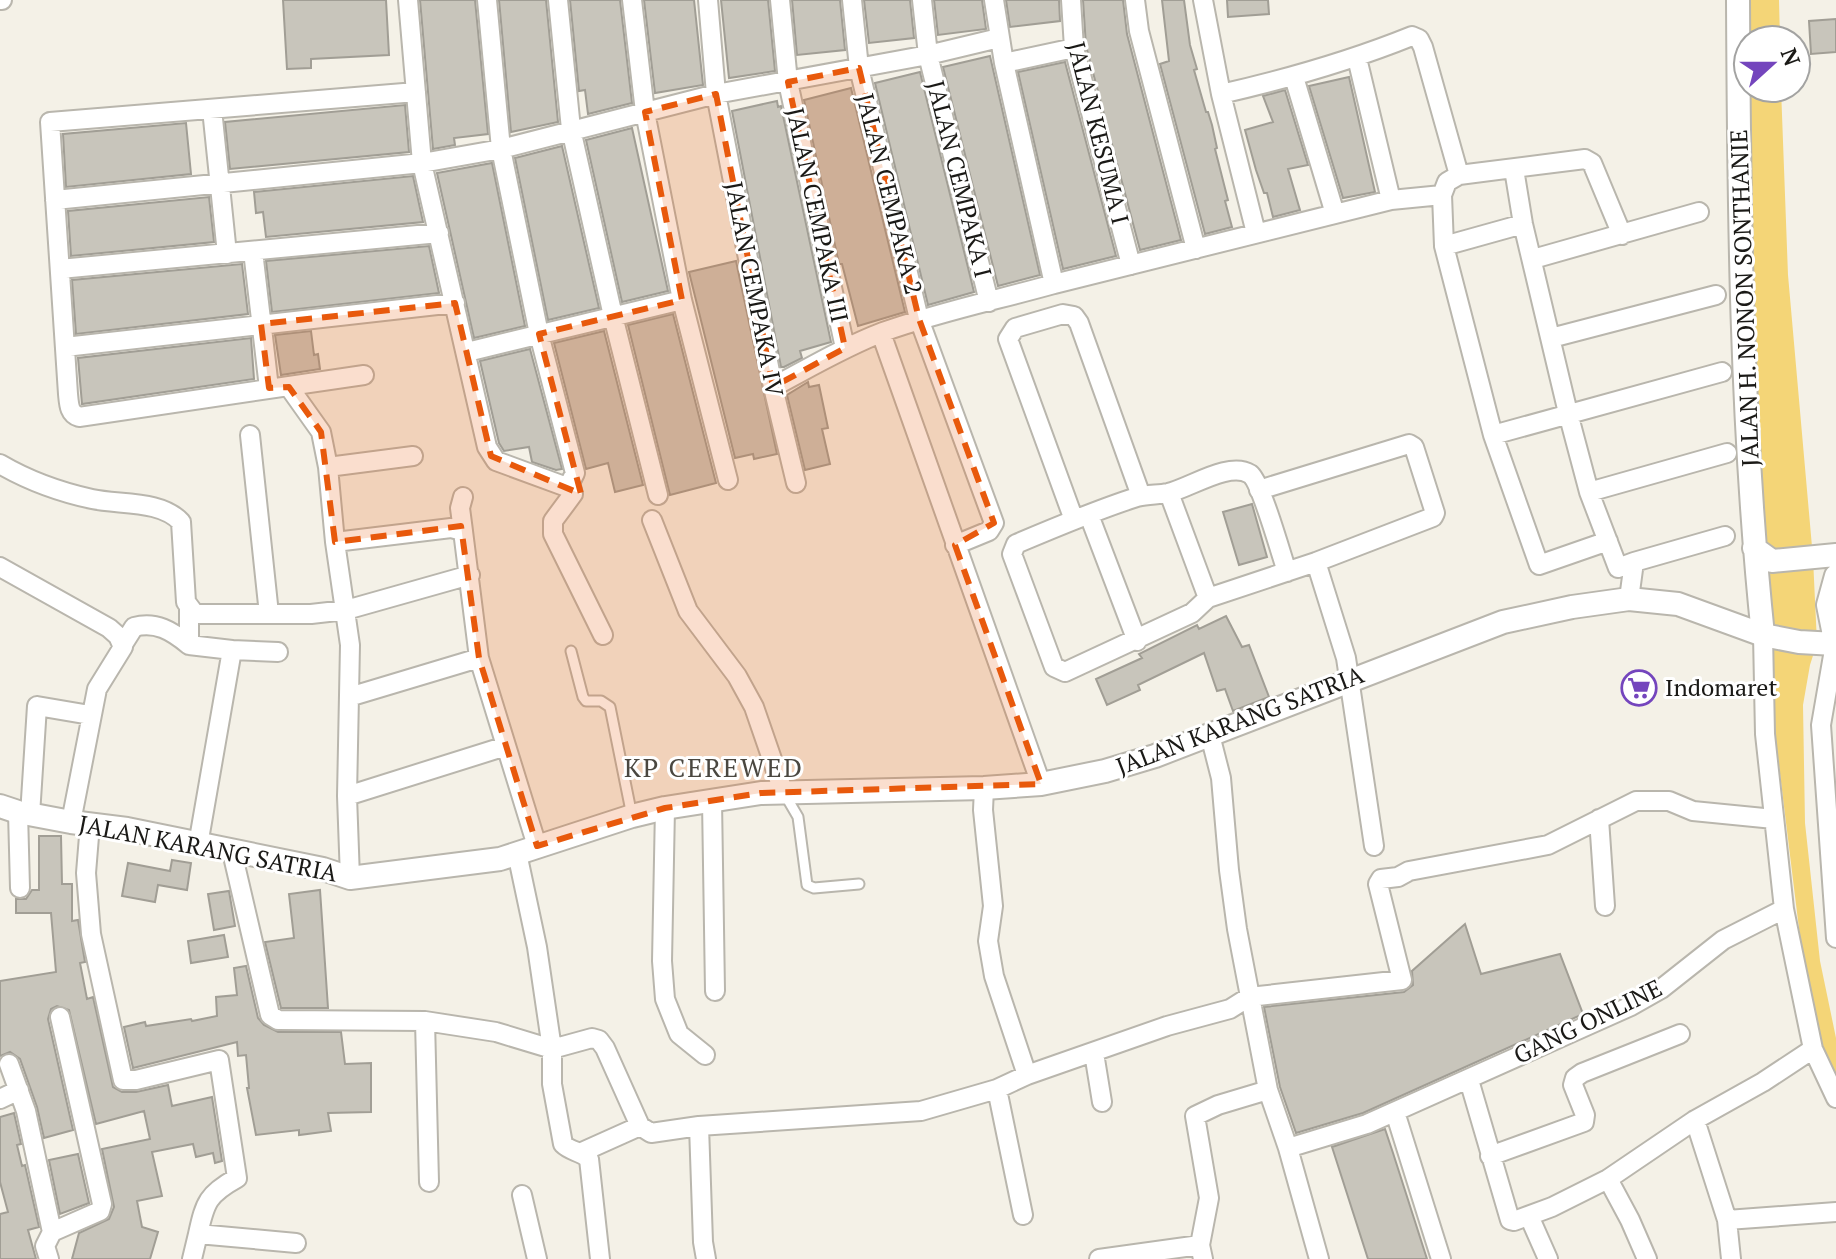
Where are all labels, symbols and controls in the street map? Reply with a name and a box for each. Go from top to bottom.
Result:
north arrow [1732,24,1812,104]
street label: JALAN KESUMA I [1061,38,1137,227]
text: N [1775,44,1808,70]
street label: JALAN CEMPAKA I [920,77,1000,281]
street label: JALAN CEMPAKA 2 [849,90,930,298]
street label: JALAN CEMPAKA III [780,104,856,325]
street label: JALAN H. NONON SONTHANIE [1722,129,1766,467]
street label: JALAN CEMPAKA IV [718,179,792,400]
street label: JALAN KARANG SATRIA [1111,658,1369,782]
supermarket icon: Indomaret [1620,669,1658,707]
place label: Indomaret [1665,671,1777,703]
district label: KP CEREWED [624,750,804,784]
street label: JALAN KARANG SATRIA [76,807,341,889]
street label: GANG ONLINE [1508,971,1667,1071]

